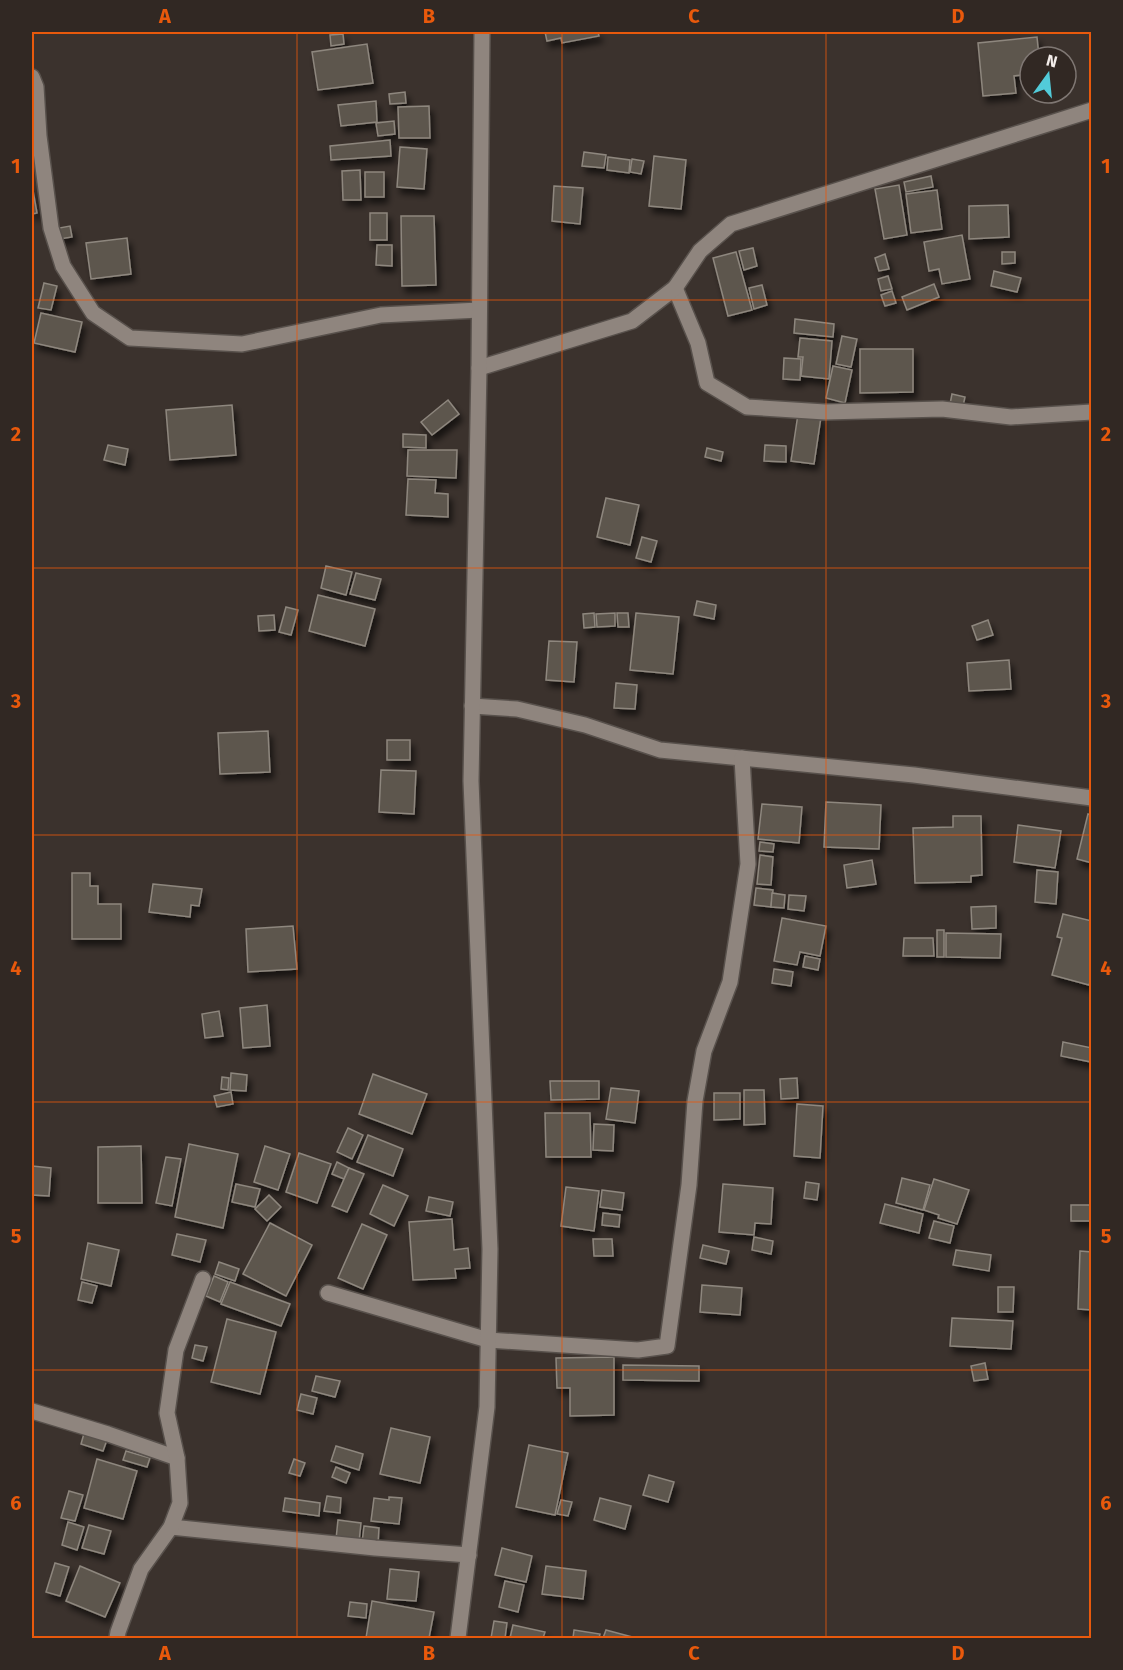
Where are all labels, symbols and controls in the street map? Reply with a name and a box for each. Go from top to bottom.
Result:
text: A [158,4,172,28]
text: B [423,4,435,28]
text: C [688,4,700,28]
text: D [951,4,965,28]
north arrow [1018,45,1078,105]
text: N [1044,50,1059,72]
text: 1 [11,154,21,178]
text: 1 [1101,154,1111,178]
text: 2 [11,422,21,446]
text: 2 [1101,422,1111,446]
text: 3 [10,689,21,713]
text: 3 [1100,689,1111,713]
text: 4 [10,956,22,980]
text: 4 [1100,956,1112,980]
text: 5 [11,1224,22,1248]
text: 5 [1101,1224,1112,1248]
text: 6 [10,1491,22,1515]
text: 6 [1100,1491,1112,1515]
text: A [158,1641,172,1665]
text: B [423,1641,435,1665]
text: C [688,1641,700,1665]
text: D [951,1641,965,1665]

